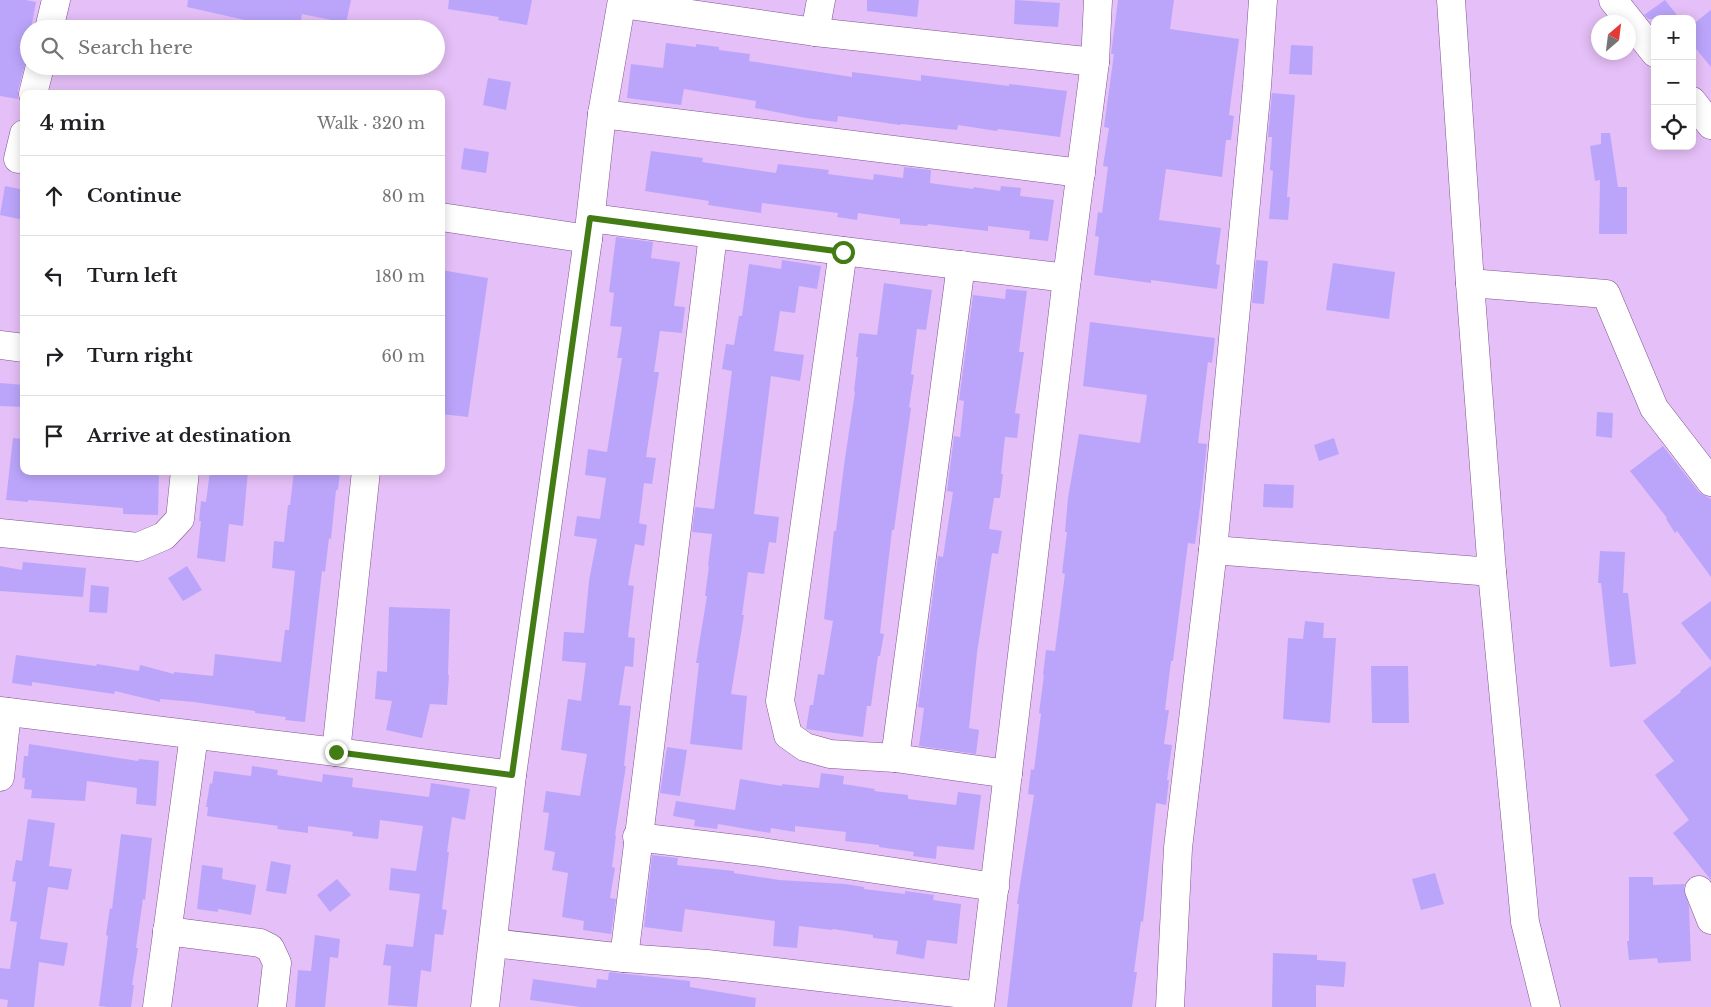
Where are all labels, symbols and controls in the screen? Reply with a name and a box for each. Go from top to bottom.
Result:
north arrow [1591,15,1636,60]
map controls [1651,15,1696,150]
button: + [1651,15,1696,60]
search box [20,20,445,75]
icon: search [38,34,66,62]
text: Search here [78,36,193,59]
button: − [1651,60,1696,105]
button: locate [1651,105,1696,150]
text: 4 min [40,110,106,136]
text: Walk · 320 m [317,113,425,133]
icon: ahead [40,182,68,210]
text: Continue [87,184,182,207]
text: 80 m [382,186,425,206]
route start [832,241,855,264]
icon: left [40,262,68,290]
text: Turn left [87,264,178,287]
text: 180 m [375,266,425,286]
icon: right [40,342,68,370]
text: Turn right [87,344,193,367]
text: 60 m [382,346,425,366]
icon: arrive [40,422,68,450]
text: Arrive at destination [87,424,291,447]
route end [325,741,348,764]

